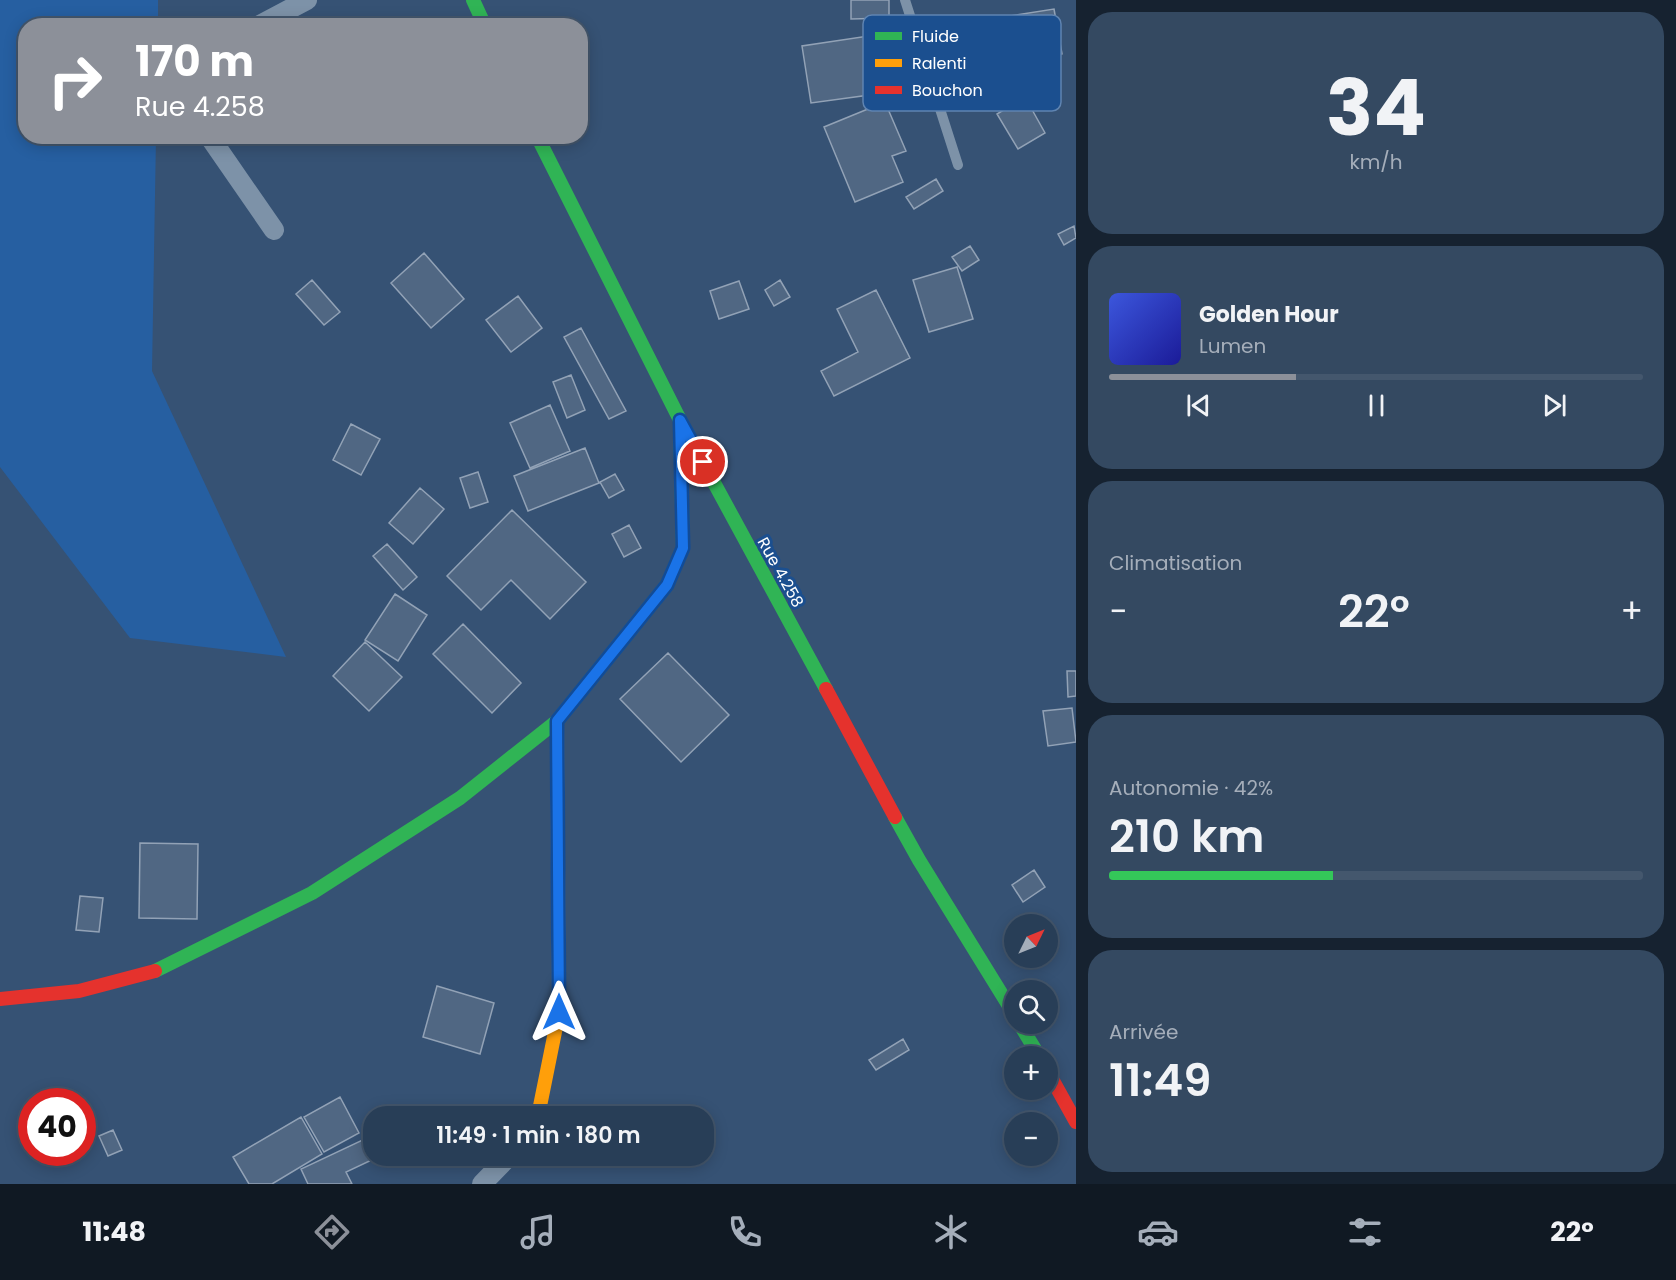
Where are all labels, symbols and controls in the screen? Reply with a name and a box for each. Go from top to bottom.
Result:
legend [863,15,1061,111]
text: Fluide [912,25,959,48]
text: 170 m [135,32,254,91]
icon: right [36,42,114,120]
text: Ralenti [912,52,966,75]
text: 34 [1326,53,1426,162]
text: Bouchon [912,79,983,102]
text: Rue 4.258 [135,88,265,125]
text: km/h [1349,148,1403,176]
text: Golden Hour [1199,299,1339,330]
text: Lumen [1199,332,1266,360]
icon: previous [1182,389,1215,422]
icon: pause [1360,389,1393,422]
icon: next [1538,389,1571,422]
pin [677,436,728,487]
icon: arrive [686,445,719,478]
street label: Rue 4.258 [752,533,809,611]
text: Climatisation [1109,549,1242,577]
text: 22° [1338,580,1410,643]
text: − [1109,588,1127,635]
text: + [1620,588,1643,635]
text: Autonomie · 42% [1109,774,1273,802]
text: 210 km [1109,805,1264,868]
north arrow [1004,914,1058,968]
map controls [1004,914,1058,1166]
position arrow [527,980,591,1044]
button: search [1004,980,1058,1034]
text: Arrivée [1109,1018,1178,1046]
button: + [1004,1046,1058,1100]
text: 11:49 [1109,1049,1211,1112]
speed limit sign: 40 [18,1088,96,1166]
button: − [1004,1112,1058,1166]
text: 11:49 · 1 min · 180 m [436,1120,641,1151]
icon: directions [311,1211,353,1253]
icon: music [517,1211,559,1253]
icon: phone [724,1211,766,1253]
icon: climate [930,1211,972,1253]
icon: car [1137,1211,1179,1253]
icon: filters [1344,1211,1386,1253]
text: 11:48 [82,1213,146,1250]
text: 22° [1550,1213,1594,1250]

